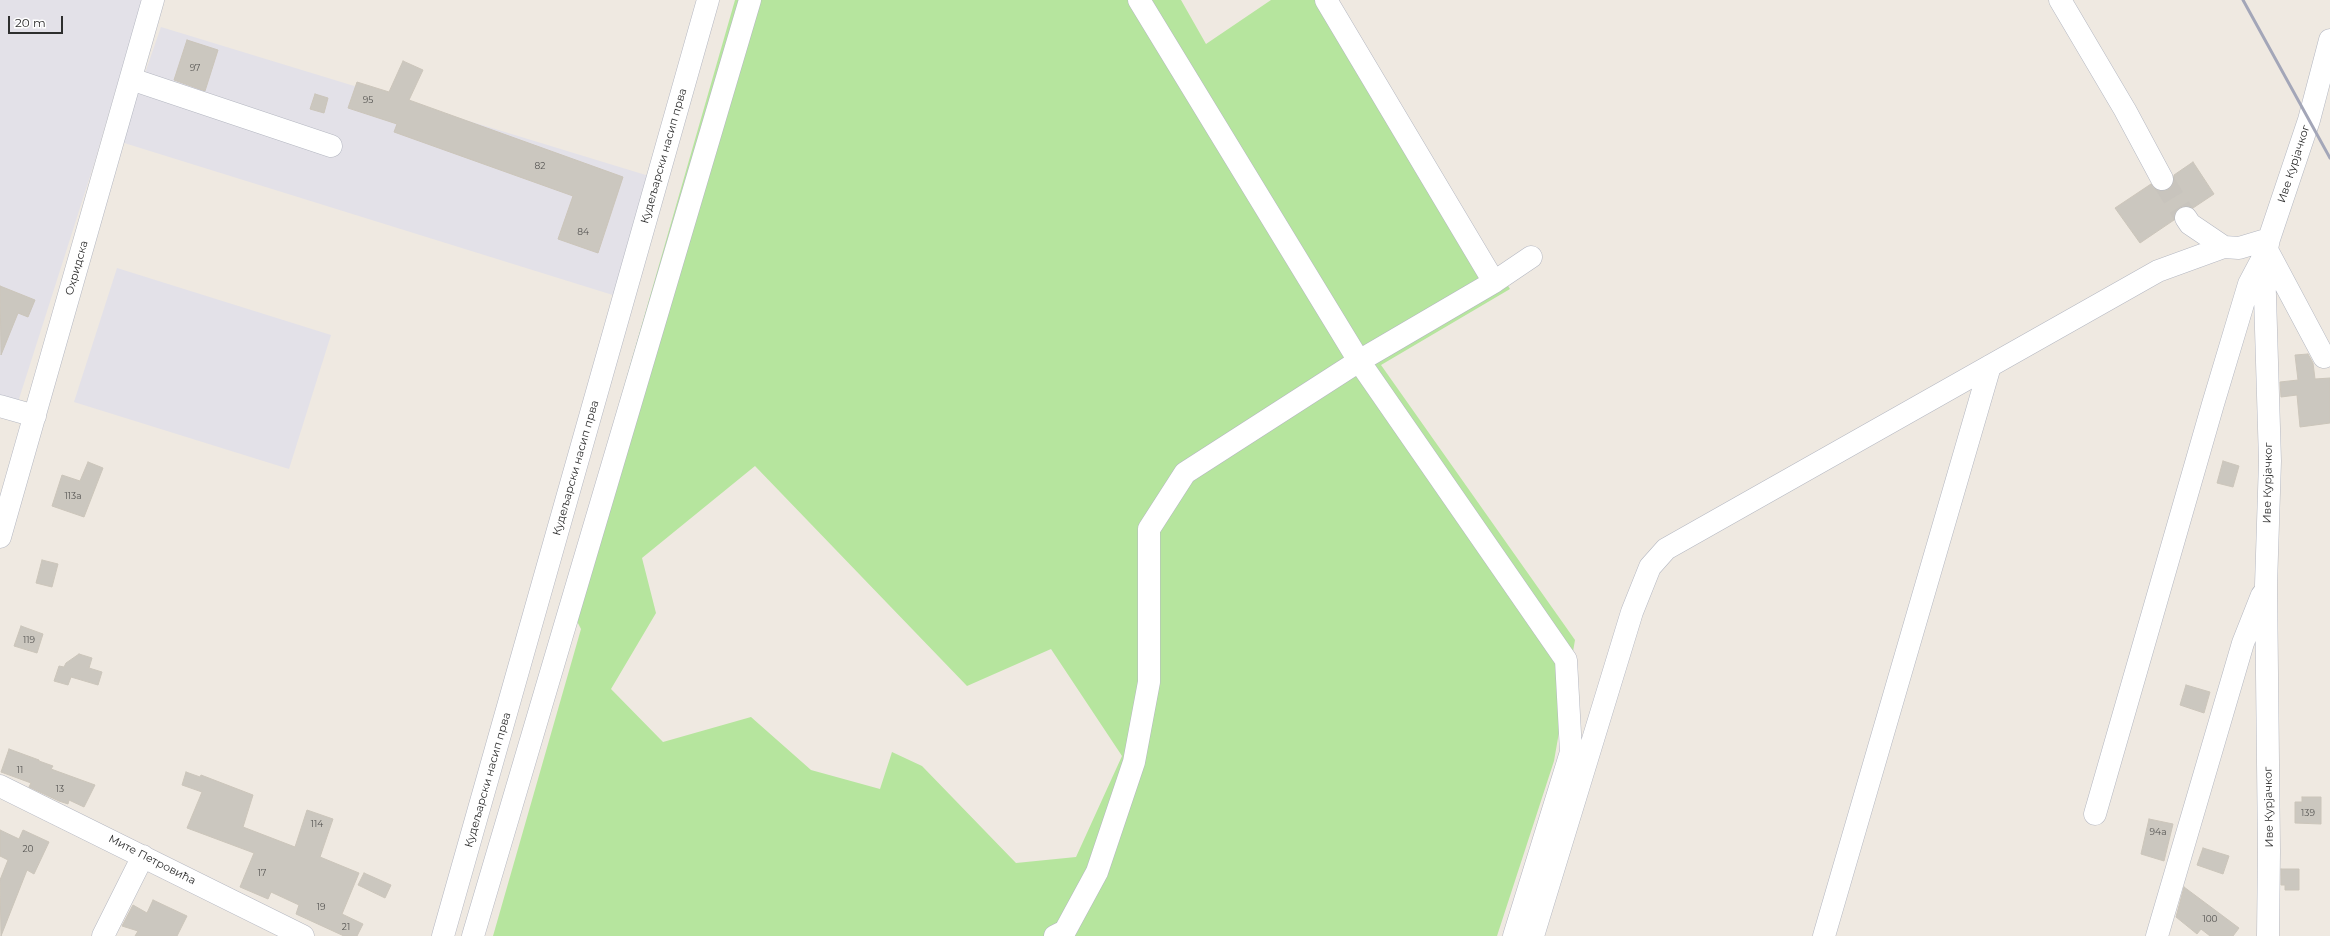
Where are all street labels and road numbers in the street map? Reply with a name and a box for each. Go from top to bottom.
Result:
street label: Кудељарски насип прва [638,87,690,225]
street label: Иве Курјачког [2275,123,2313,205]
street label: Охридска [63,239,91,297]
street label: Кудељарски насип прва [550,399,602,537]
street label: Иве Курјачког [2261,442,2275,524]
street label: Кудељарски насип прва [462,711,514,849]
street label: Иве Курјачког [2262,766,2276,848]
street label: Мите Петровића [106,832,198,888]

